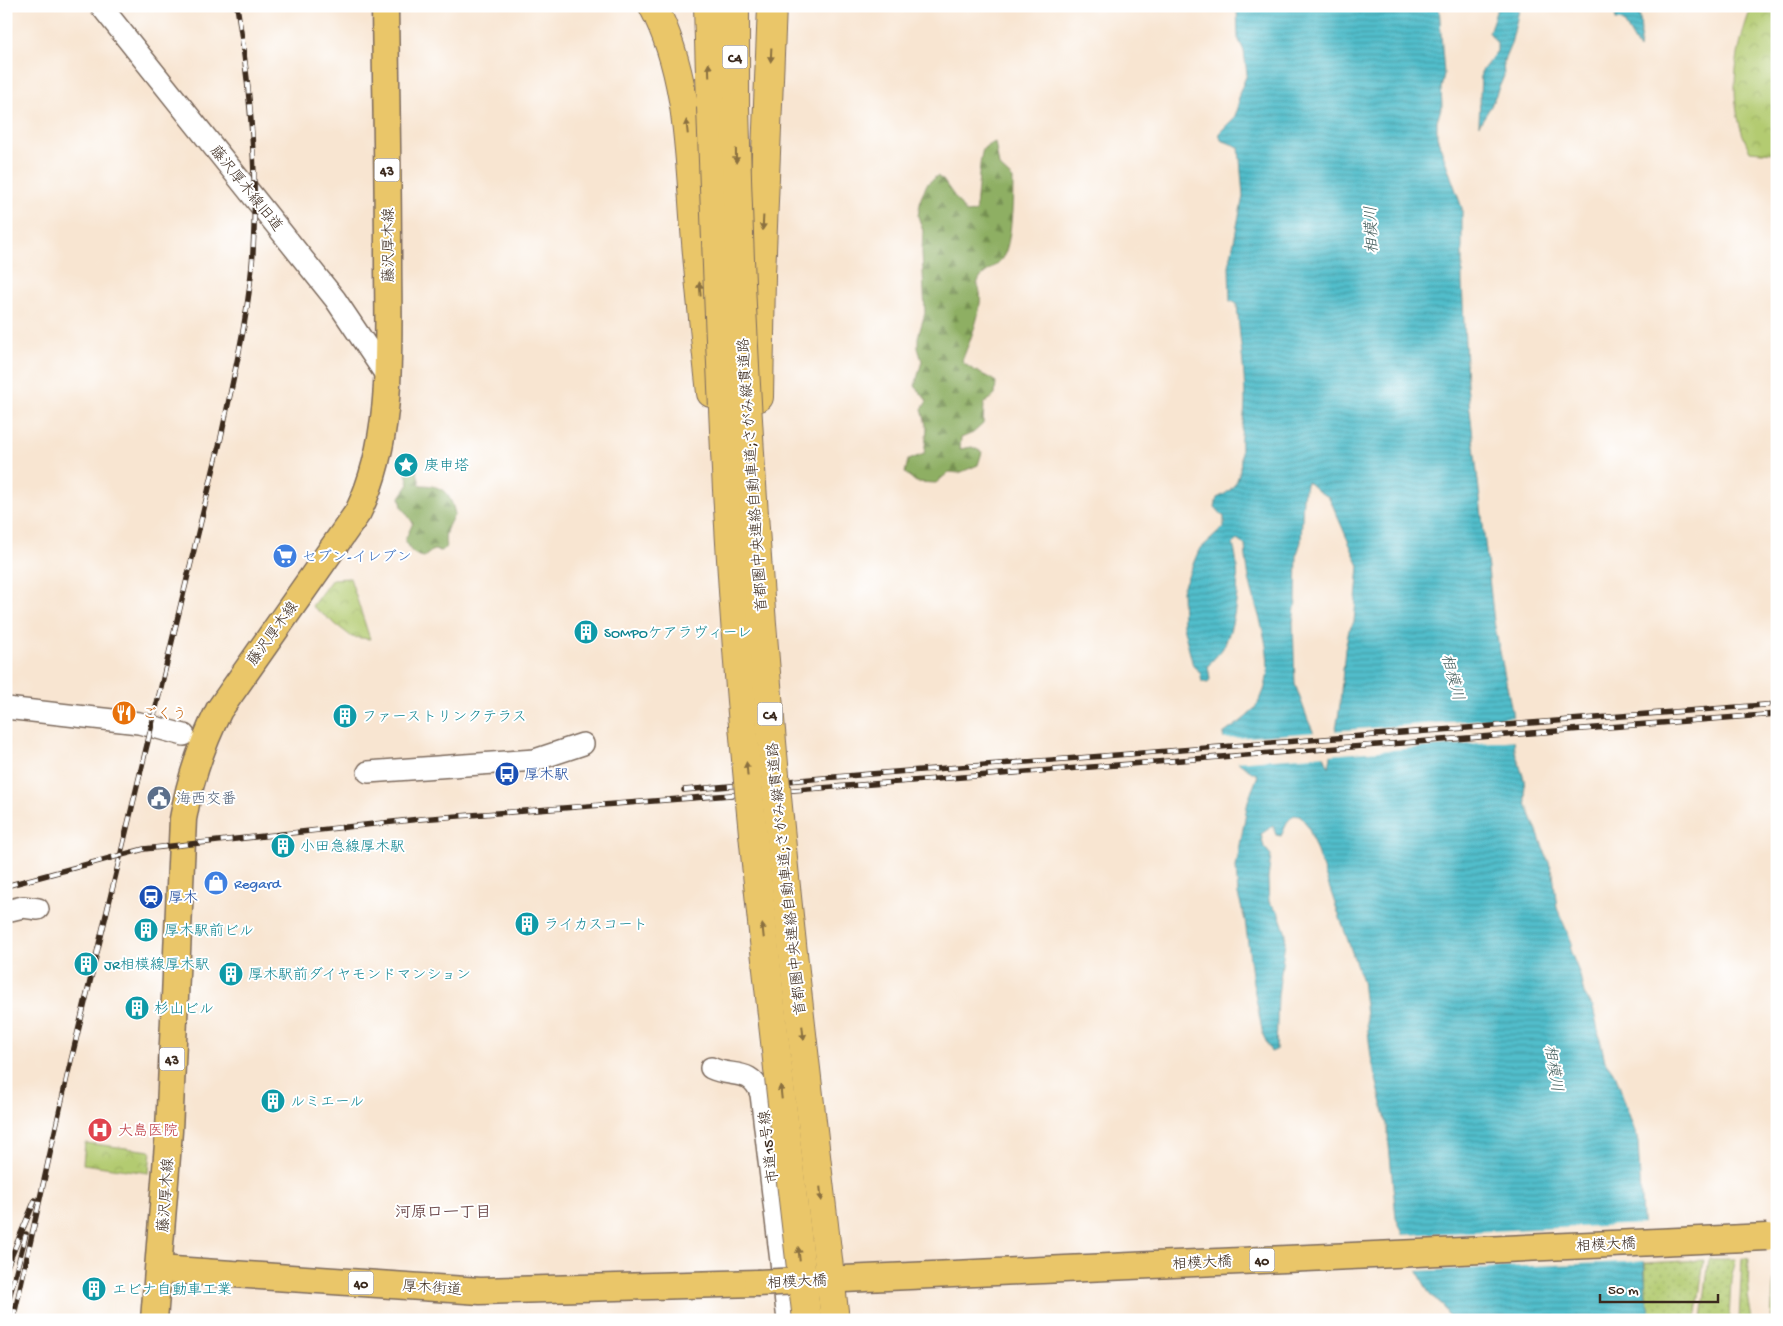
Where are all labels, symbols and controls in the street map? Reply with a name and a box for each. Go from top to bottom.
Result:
road number: C4 [722,46,748,68]
one-way arrow [766,47,774,63]
one-way arrow [705,62,713,78]
one-way arrow [682,118,690,134]
street label: 藤沢厚木線旧道 [205,142,286,236]
one-way arrow [733,148,741,164]
road number: 43 [374,158,400,182]
water label: 相模川 [1362,206,1384,254]
street label: 藤沢厚木線 [380,207,399,283]
one-way arrow [758,215,766,231]
one-way arrow [695,280,703,296]
street label: 首都圏中央連絡自動車道;さがみ縦貫道路 [734,337,773,613]
place icon: 庚申塔 [393,452,419,478]
place label: 庚申塔 [424,457,469,476]
supermarket icon: セブン-イレブン [272,543,298,569]
place label: セブン-イレブン [302,549,412,567]
street label: 藤沢厚木線 [243,598,303,670]
building icon: SOMPOケアラヴィーレ [573,619,599,645]
place label: SOMPOケアラヴィーレ [604,625,752,643]
water label: 相模川 [1435,652,1467,704]
restaurant icon: ごくう [111,700,137,726]
road number: C4 [758,702,782,726]
building icon: ファーストリンクテラス [332,703,358,729]
place label: ごくう [142,706,187,724]
place label: ファーストリンクテラス [362,709,527,727]
street label: 首都圏中央連絡自動車道;さがみ縦貫道路 [764,741,811,1016]
bus stop icon: 厚木駅 [494,761,520,787]
one-way arrow [743,761,751,777]
place label: 厚木駅 [524,766,569,785]
public building icon: 海西交番 [146,785,172,811]
place label: 海西交番 [176,790,236,809]
building icon: 小田急線厚木駅 [270,833,296,859]
place label: 小田急線厚木駅 [300,838,405,857]
shop icon: Regard [203,870,229,896]
place label: Regard [234,876,282,894]
station icon: 厚木 [138,884,164,910]
place label: 厚木 [168,889,198,908]
building icon: ライカスコート [514,911,540,937]
building icon: 厚木駅前ビル [133,917,159,943]
place label: ライカスコート [544,917,648,935]
place label: 厚木駅前ビル [164,922,254,941]
one-way arrow [759,923,767,939]
building icon: JR相模線厚木駅 [73,951,99,977]
place label: JR相模線厚木駅 [104,956,210,975]
building icon: 厚木駅前ダイヤモンドマンション [218,961,244,987]
place label: 厚木駅前ダイヤモンドマンション [248,966,471,985]
building icon: 杉山ビル [124,995,150,1021]
place label: 杉山ビル [154,1001,214,1019]
one-way arrow [799,1025,807,1041]
water label: 相模川 [1538,1043,1566,1094]
road number: 43 [160,1048,184,1070]
one-way arrow [777,1084,785,1100]
building icon: ルミエール [260,1088,286,1114]
place label: ルミエール [290,1094,364,1112]
street label: 市道15号線 [756,1109,783,1185]
hospital icon: 大島医院 [87,1117,113,1143]
place label: 大島医院 [118,1122,178,1141]
street label: 藤沢厚木線 [154,1157,179,1233]
one-way arrow [817,1187,825,1203]
district label: 河原口一丁目 [395,1204,491,1224]
street label: 相模大橋 [1576,1235,1637,1257]
one-way arrow [795,1246,803,1262]
road number: 40 [1250,1248,1274,1272]
street label: 相模大橋 [1172,1253,1233,1275]
scale bar [1600,1271,1718,1303]
road number: 40 [348,1272,374,1295]
street label: 相模大橋 [767,1272,828,1294]
building icon: エビナ自動車工業 [81,1276,107,1302]
street label: 厚木街道 [401,1277,462,1300]
place label: エビナ自動車工業 [112,1281,232,1300]
text: 50 m [1608,1282,1639,1300]

